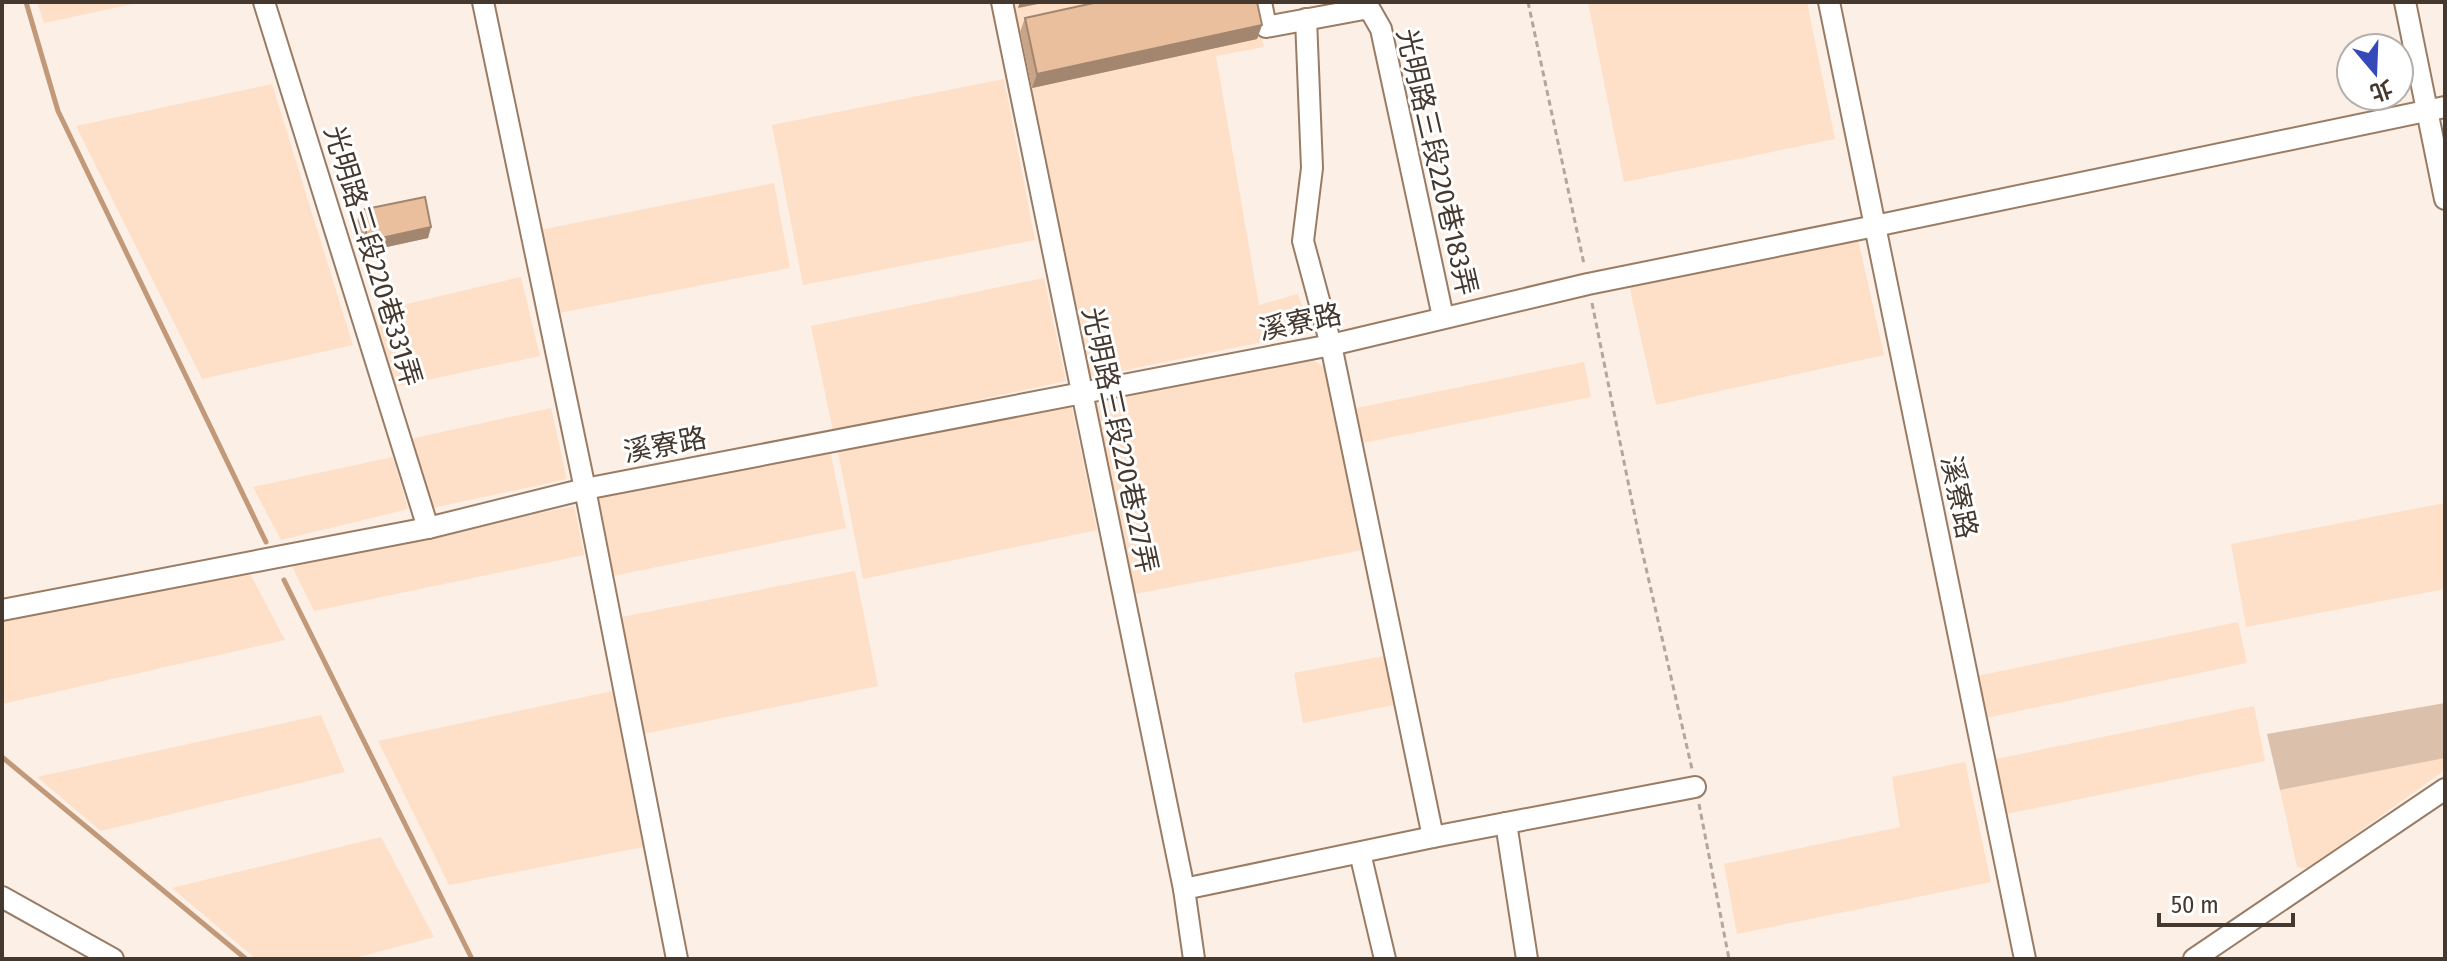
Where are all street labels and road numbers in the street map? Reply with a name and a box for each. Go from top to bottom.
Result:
street label: 光明路三段220巷183弄 [1390,25,1484,299]
street label: 光明路三段220巷331弄 [318,122,428,390]
street label: 溪寮路 [1255,297,1345,347]
street label: 光明路三段220巷227弄 [1076,304,1164,576]
street label: 溪寮路 [621,421,709,469]
street label: 溪寮路 [1934,452,1984,542]

